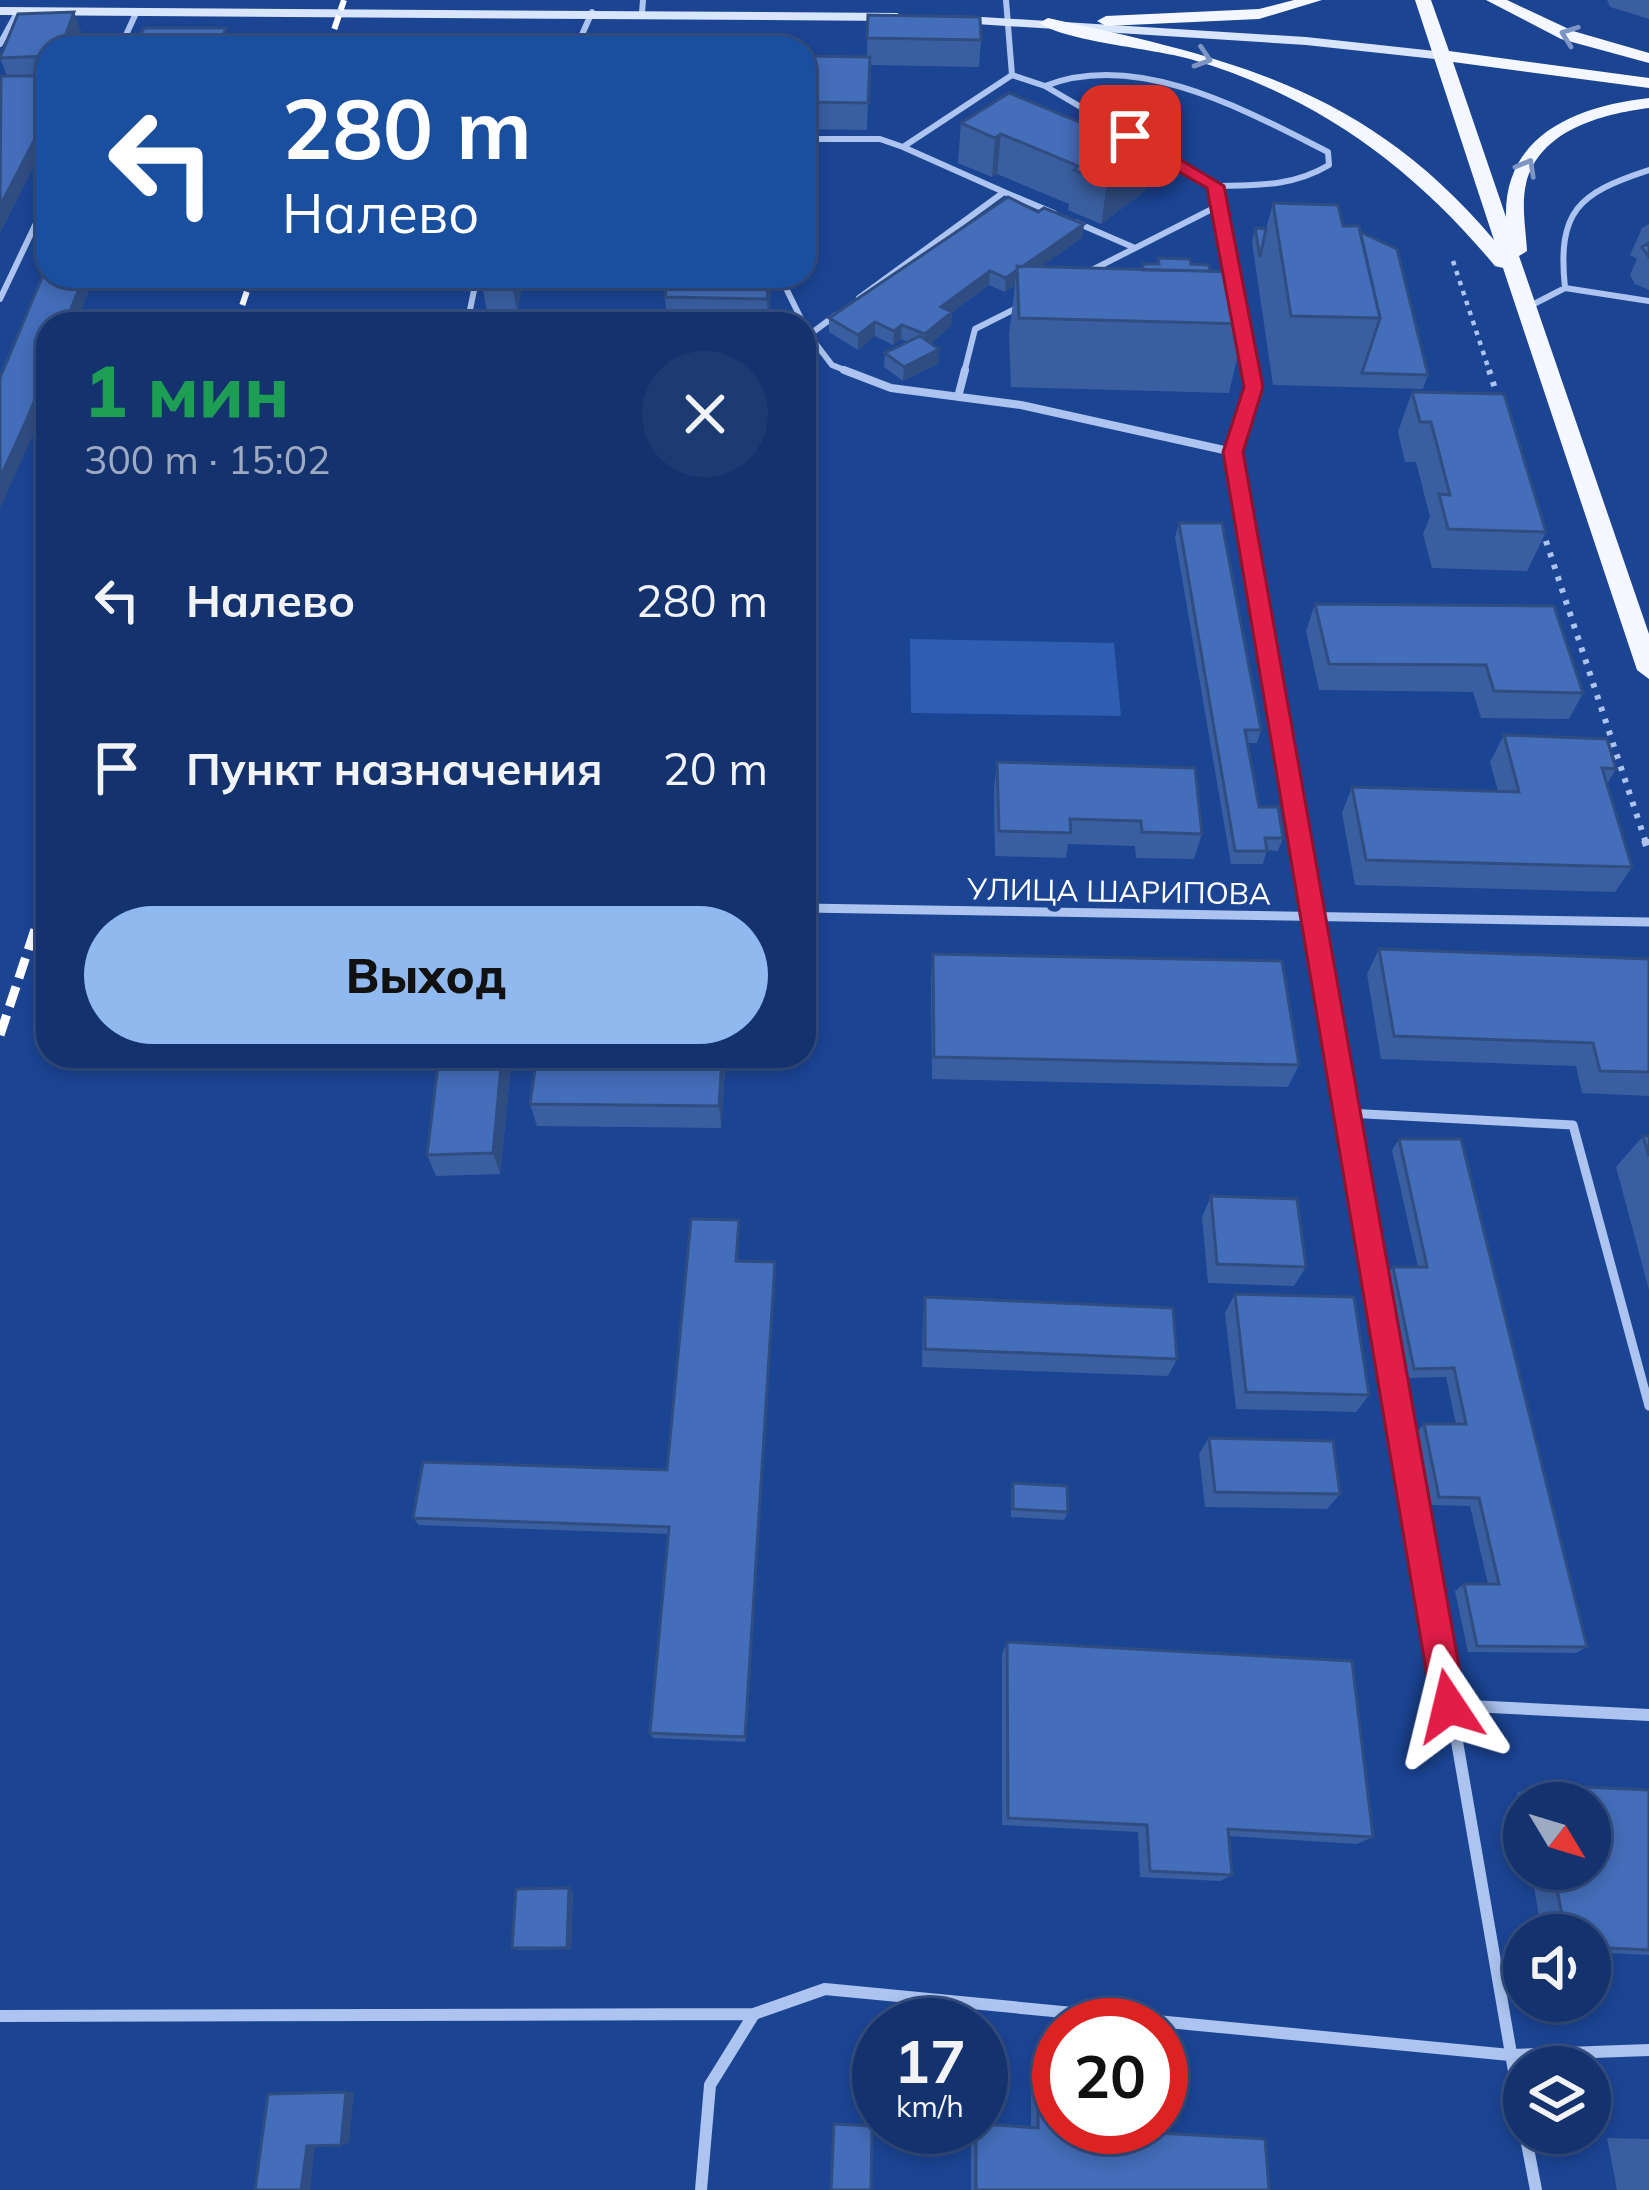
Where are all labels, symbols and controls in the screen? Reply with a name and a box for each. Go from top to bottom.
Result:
one-way arrow [1560,25,1581,49]
one-way arrow [1192,44,1213,69]
text: 280 m [282,75,532,180]
icon: left [84,84,240,240]
pin [1079,85,1181,187]
icon: arrive [1097,103,1163,169]
one-way arrow [1513,158,1536,180]
text: Налево [282,179,479,247]
text: 1 мин [84,345,289,435]
button: close [642,351,768,477]
text: 300 m · 15:02 [84,435,330,484]
icon: left [84,567,150,633]
text: Налево [186,572,355,628]
text: 280 m [636,572,768,628]
icon: arrive [84,735,150,801]
text: Пункт назначения [186,740,603,796]
text: 20 m [663,740,768,796]
street label: УЛИЦА ШАРИПОВА [966,869,1271,913]
button: Выход [84,906,768,1044]
position arrow [1386,1643,1512,1769]
north arrow [1503,1782,1611,1890]
map controls [1503,1782,1611,2154]
button: sound [1503,1914,1611,2022]
speed limit sign: 20 [1032,1998,1188,2154]
text: 17 [894,2023,966,2098]
button: layers [1503,2046,1611,2154]
text: km/h [896,2087,964,2125]

